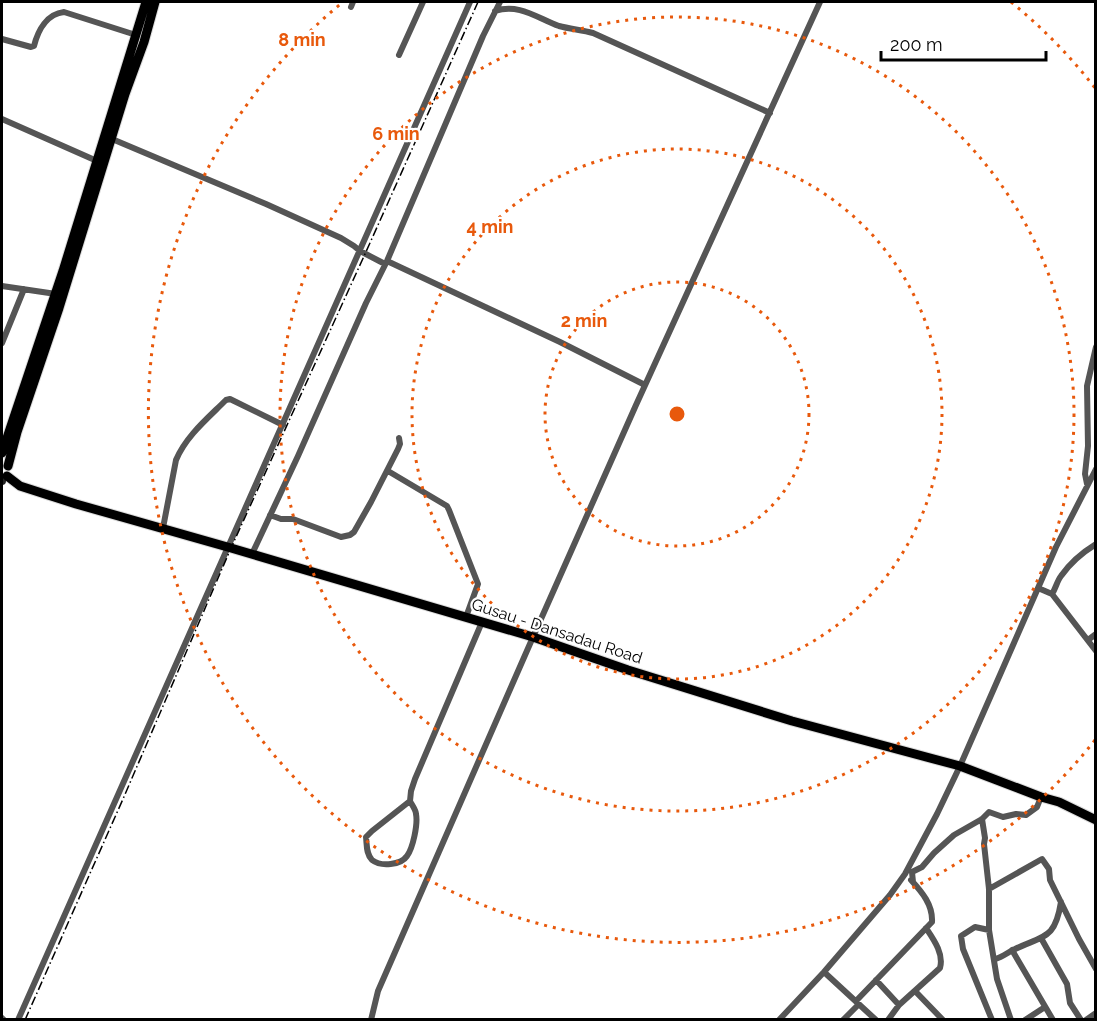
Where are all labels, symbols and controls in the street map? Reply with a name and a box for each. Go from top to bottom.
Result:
scale bar [881,24,1046,62]
text: 8 min [278,29,326,50]
text: 200 m [890,34,943,55]
text: 6 min [372,123,420,144]
text: 4 min [467,216,513,237]
text: 2 min [561,310,607,331]
centre of rings [667,404,687,424]
street label: Gusau - Dansadau Road [469,594,645,668]

